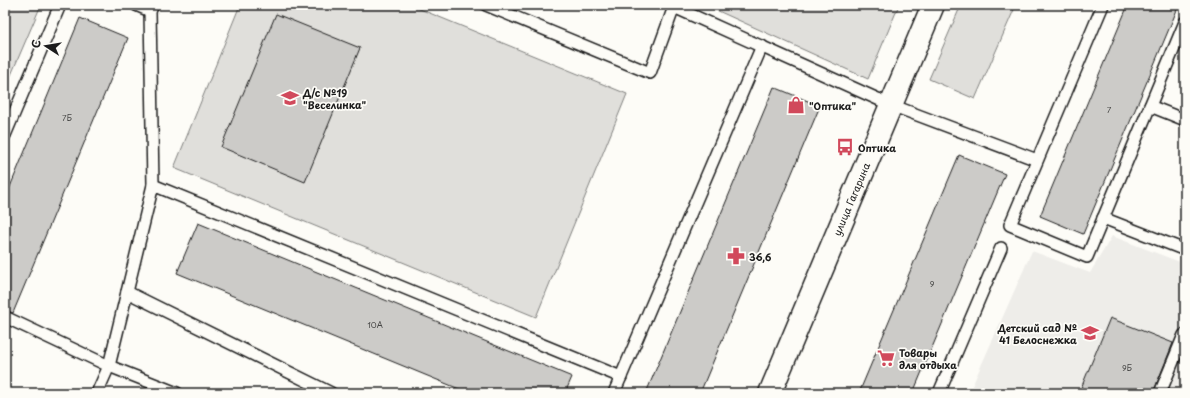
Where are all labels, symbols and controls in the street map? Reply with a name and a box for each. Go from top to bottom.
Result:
north arrow [26,26,66,66]
text: С [27,38,45,50]
place label: Д/с №19 "Веселинка" [302,85,366,112]
school or university icon: Д/с №19 "Веселинка" [280,88,300,108]
shop icon: "Оптика" [786,95,806,115]
place label: "Оптика" [809,98,856,113]
house number: 7 [1107,104,1112,116]
house number: 7Б [62,112,72,124]
bus stop icon: Оптика [835,137,855,157]
place label: Оптика [858,140,896,155]
street label: улица Гагарина [829,159,873,238]
pharmacy icon: 36,6 [726,246,746,266]
place label: 36,6 [749,249,772,264]
house number: 9 [930,278,935,290]
house number: 10А [367,319,383,331]
place label: Детский сад № 41 Белоснежка [997,320,1077,347]
school or university icon: Детский сад № 41 Белоснежка [1080,323,1100,343]
place label: Товары для отдыха [899,345,957,372]
supermarket icon: Товары для отдыха [876,348,896,368]
house number: 9Б [1122,362,1132,374]

